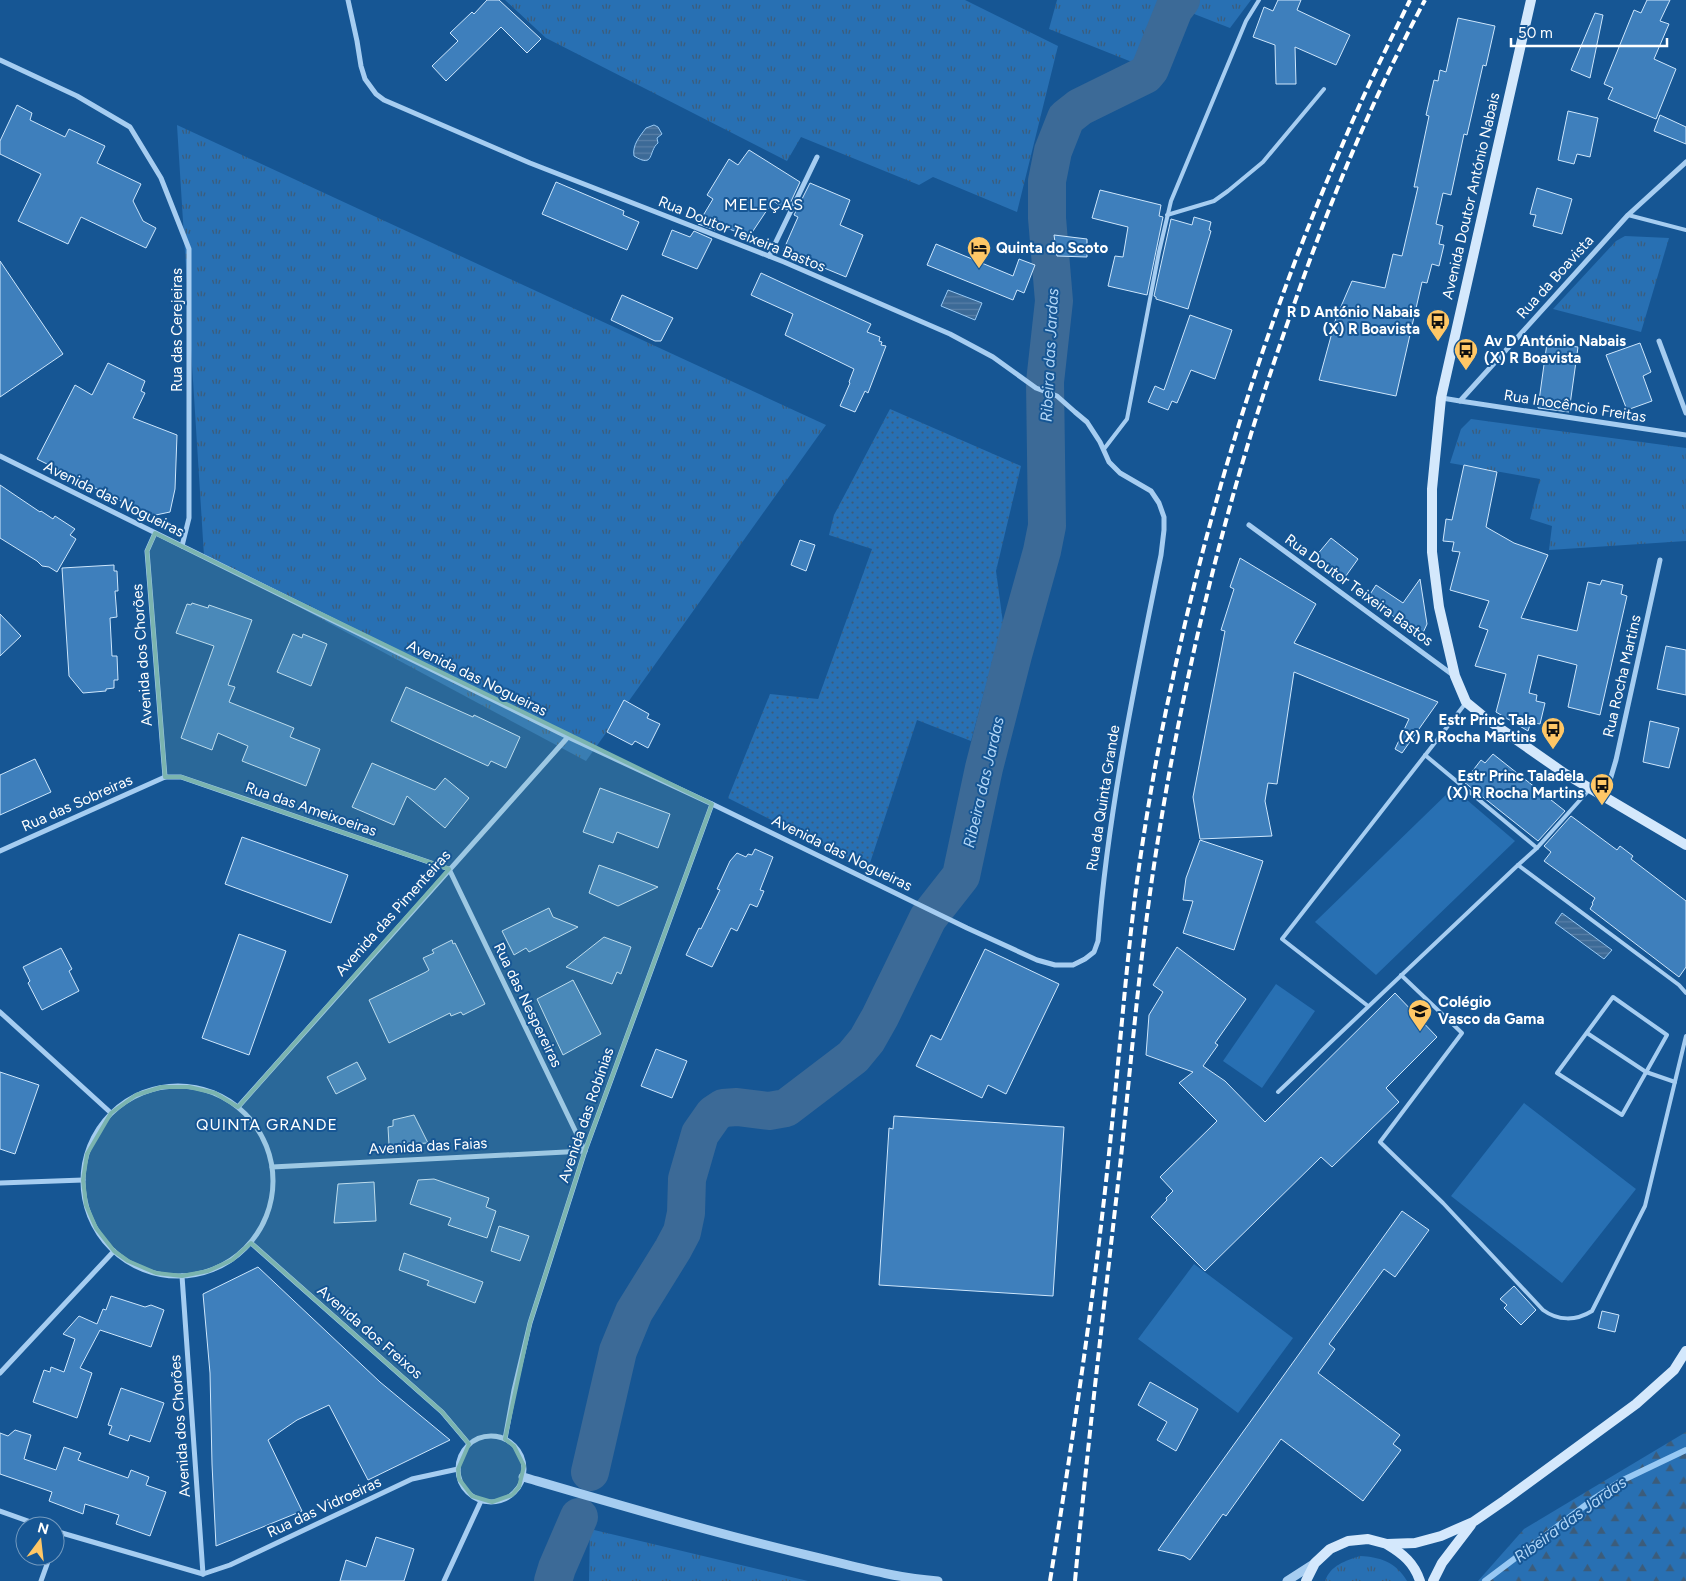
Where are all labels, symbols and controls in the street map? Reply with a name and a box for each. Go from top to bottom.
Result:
scale bar [1511,15,1667,47]
text: 50 m [1518,24,1553,42]
street label: Avenida Doutor António Nabais [1438,91,1504,301]
street label: Rua Doutor Teixeira Bastos [656,192,828,276]
district label: MELEÇAS [724,195,804,214]
street label: Rua da Boavista [1513,232,1597,322]
hotel icon: Quinta do Scoto [966,235,992,269]
place label: Quinta do Scoto [996,239,1108,257]
street label: Rua das Cerejeiras [168,268,186,392]
water label: Ribeira das Jardas [1037,287,1063,422]
place label: R D António Nabais (X) R Boavista [1287,303,1420,338]
bus stop icon: R D António Nabais (X) R Boavista [1425,308,1451,342]
place label: Av D António Nabais (X) R Boavista [1484,332,1626,367]
bus stop icon: Av D António Nabais (X) R Boavista [1453,337,1479,371]
street label: Rua Inocêncio Freitas [1503,386,1648,426]
street label: Avenida das Nogueiras [41,457,187,541]
street label: Rua Doutor Teixeira Bastos [1281,530,1437,650]
street label: Avenida dos Chorões [128,583,156,727]
street label: Rua Rocha Martins [1599,613,1645,739]
street label: Avenida das Nogueiras [404,636,550,720]
place label: Estr Princ Tala (X) R Rocha Martins [1399,711,1536,746]
water label: Ribeira das Jardas [959,714,1008,850]
bus stop icon: Estr Princ Tala (X) R Rocha Martins [1540,716,1566,750]
street label: Rua da Quinta Grande [1083,724,1123,872]
place label: Estr Princ Taladela (X) R Rocha Martins [1447,767,1584,802]
street label: Rua das Sobreiras [19,770,135,836]
bus stop icon: Estr Princ Taladela (X) R Rocha Martins [1589,772,1615,806]
street label: Rua das Ameixoeiras [243,778,379,840]
street label: Avenida das Nogueiras [769,811,915,895]
street label: Avenida das Pimenteiras [332,846,454,980]
street label: Rua das Nespereiras [490,940,566,1070]
place label: Colégio Vasco da Gama [1438,993,1544,1028]
school or university icon: Colégio Vasco da Gama [1407,998,1433,1032]
street label: Avenida das Robínias [554,1045,618,1185]
district label: QUINTA GRANDE [196,1115,338,1134]
street label: Avenida das Faias [368,1134,488,1158]
street label: Avenida dos Freixos [314,1281,426,1383]
street label: Avenida dos Chorões [166,1354,194,1498]
water label: Ribeira das Jardas [1510,1472,1630,1566]
street label: Rua das Vidroeiras [264,1473,384,1541]
north arrow [15,1516,65,1566]
text: N [36,1519,51,1539]

